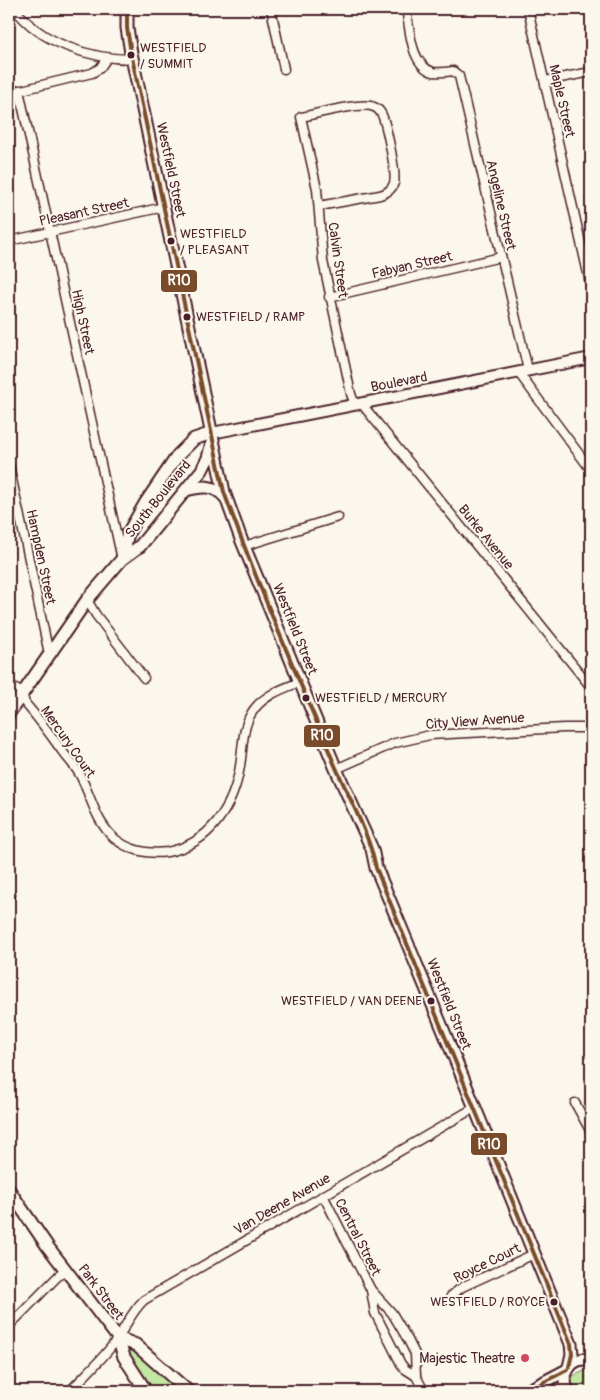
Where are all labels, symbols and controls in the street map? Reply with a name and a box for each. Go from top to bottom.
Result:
place label: WESTFIELD / SUMMIT [140,40,206,72]
marker: WESTFIELD / SUMMIT [126,50,136,60]
street label: Maple Street [545,63,579,140]
street label: Westfield Street [153,121,189,220]
street label: Angeline Street [482,158,520,252]
street label: Pleasant Street [38,194,131,230]
street label: Calvin Street [324,221,352,299]
place label: WESTFIELD / PLEASANT [180,226,249,258]
marker: WESTFIELD / PLEASANT [166,236,176,246]
street label: Fabyan Street [370,247,454,283]
line badge: R10 [160,269,198,293]
text: R10 [167,272,191,289]
street label: High Street [68,288,98,356]
place label: WESTFIELD / RAMP [196,309,305,325]
marker: WESTFIELD / RAMP [182,312,192,322]
street label: Boulevard [369,368,429,396]
street label: South Boulevard [121,457,195,541]
street label: Burke Avenue [455,501,517,573]
street label: Hampden Street [23,508,59,607]
street label: Westfield Street [269,581,321,677]
place label: WESTFIELD / MERCURY [315,690,448,706]
marker: WESTFIELD / MERCURY [301,693,311,703]
street label: Mercury Court [37,703,99,782]
street label: City View Avenue [425,709,525,733]
line badge: R10 [303,724,341,748]
text: R10 [310,727,334,744]
street label: Westfield Street [423,956,475,1052]
place label: WESTFIELD / VAN DEENE [281,993,422,1009]
marker: WESTFIELD / VAN DEENE [426,996,436,1006]
line badge: R10 [470,1132,508,1156]
text: R10 [477,1136,501,1153]
street label: Van Deene Avenue [231,1169,333,1239]
street label: Central Street [331,1195,385,1279]
street label: Royce Court [451,1239,524,1287]
street label: Park Street [74,1261,128,1324]
place label: WESTFIELD / ROYCE [430,1294,545,1310]
marker: WESTFIELD / ROYCE [549,1297,559,1307]
place label: Majestic Theatre [419,1350,515,1367]
marker: Majestic Theatre [519,1352,531,1364]

